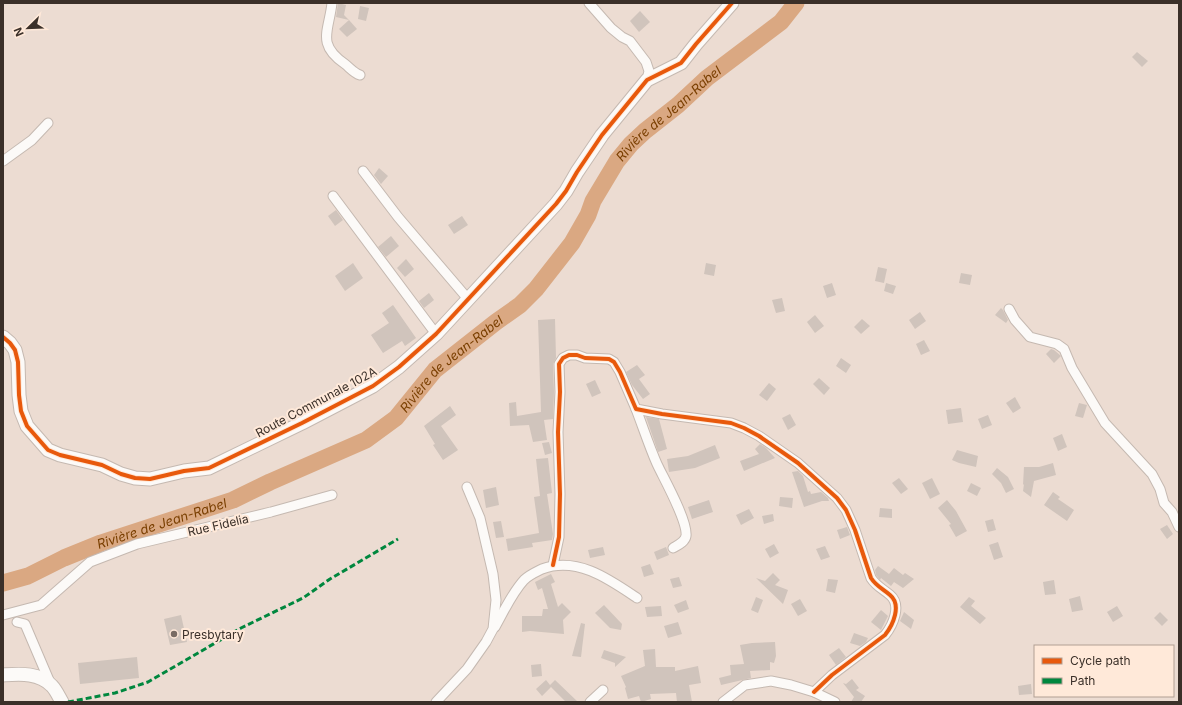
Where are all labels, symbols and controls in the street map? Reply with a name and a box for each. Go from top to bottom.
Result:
north arrow [8,8,48,48]
text: N [11,25,27,39]
water label: Rivière de Jean-Rabel [612,62,725,164]
water label: Rivière de Jean-Rabel [396,311,506,415]
street label: Route Communale 102A [253,364,379,440]
water label: Rivière de Jean-Rabel [95,494,230,552]
street label: Rue Fidelia [186,511,250,539]
place label: Presbytary [182,627,244,642]
marker: Presbytary [169,629,179,639]
legend [1034,645,1174,697]
text: Cycle path [1070,653,1131,668]
text: Path [1070,673,1095,688]

